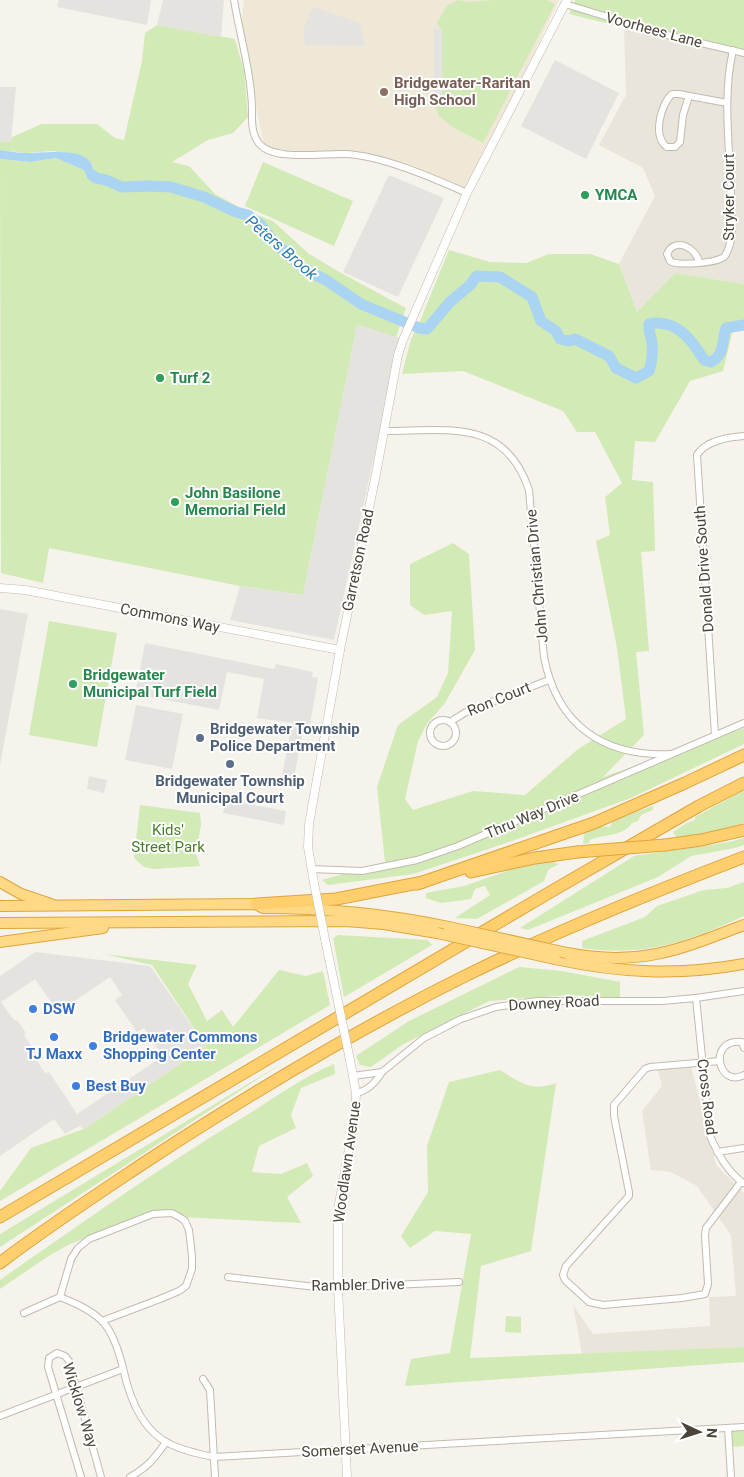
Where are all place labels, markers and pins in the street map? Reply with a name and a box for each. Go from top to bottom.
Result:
place label: Bridgewater-Raritan High School [394,74,530,109]
marker: Bridgewater-Raritan High School [378,86,390,98]
place label: YMCA [595,186,638,204]
marker: YMCA [579,189,591,201]
place label: Turf 2 [170,369,211,387]
marker: Turf 2 [154,372,166,384]
place label: John Basilone Memorial Field [185,484,286,519]
marker: John Basilone Memorial Field [169,496,181,508]
place label: Bridgewater Municipal Turf Field [83,666,217,701]
marker: Bridgewater Municipal Turf Field [67,678,79,690]
place label: Bridgewater Township Police Department [210,720,360,755]
marker: Bridgewater Township Police Department [194,732,206,744]
marker: Bridgewater Township Municipal Court [224,758,236,770]
place label: Bridgewater Township Municipal Court [155,772,305,807]
place label: DSW [43,1000,75,1018]
marker: DSW [27,1003,39,1015]
place label: Bridgewater Commons Shopping Center [103,1028,258,1063]
marker: TJ Maxx [48,1031,60,1043]
marker: Bridgewater Commons Shopping Center [87,1040,99,1052]
place label: TJ Maxx [26,1045,82,1063]
place label: Best Buy [86,1077,146,1095]
marker: Best Buy [70,1080,82,1092]

